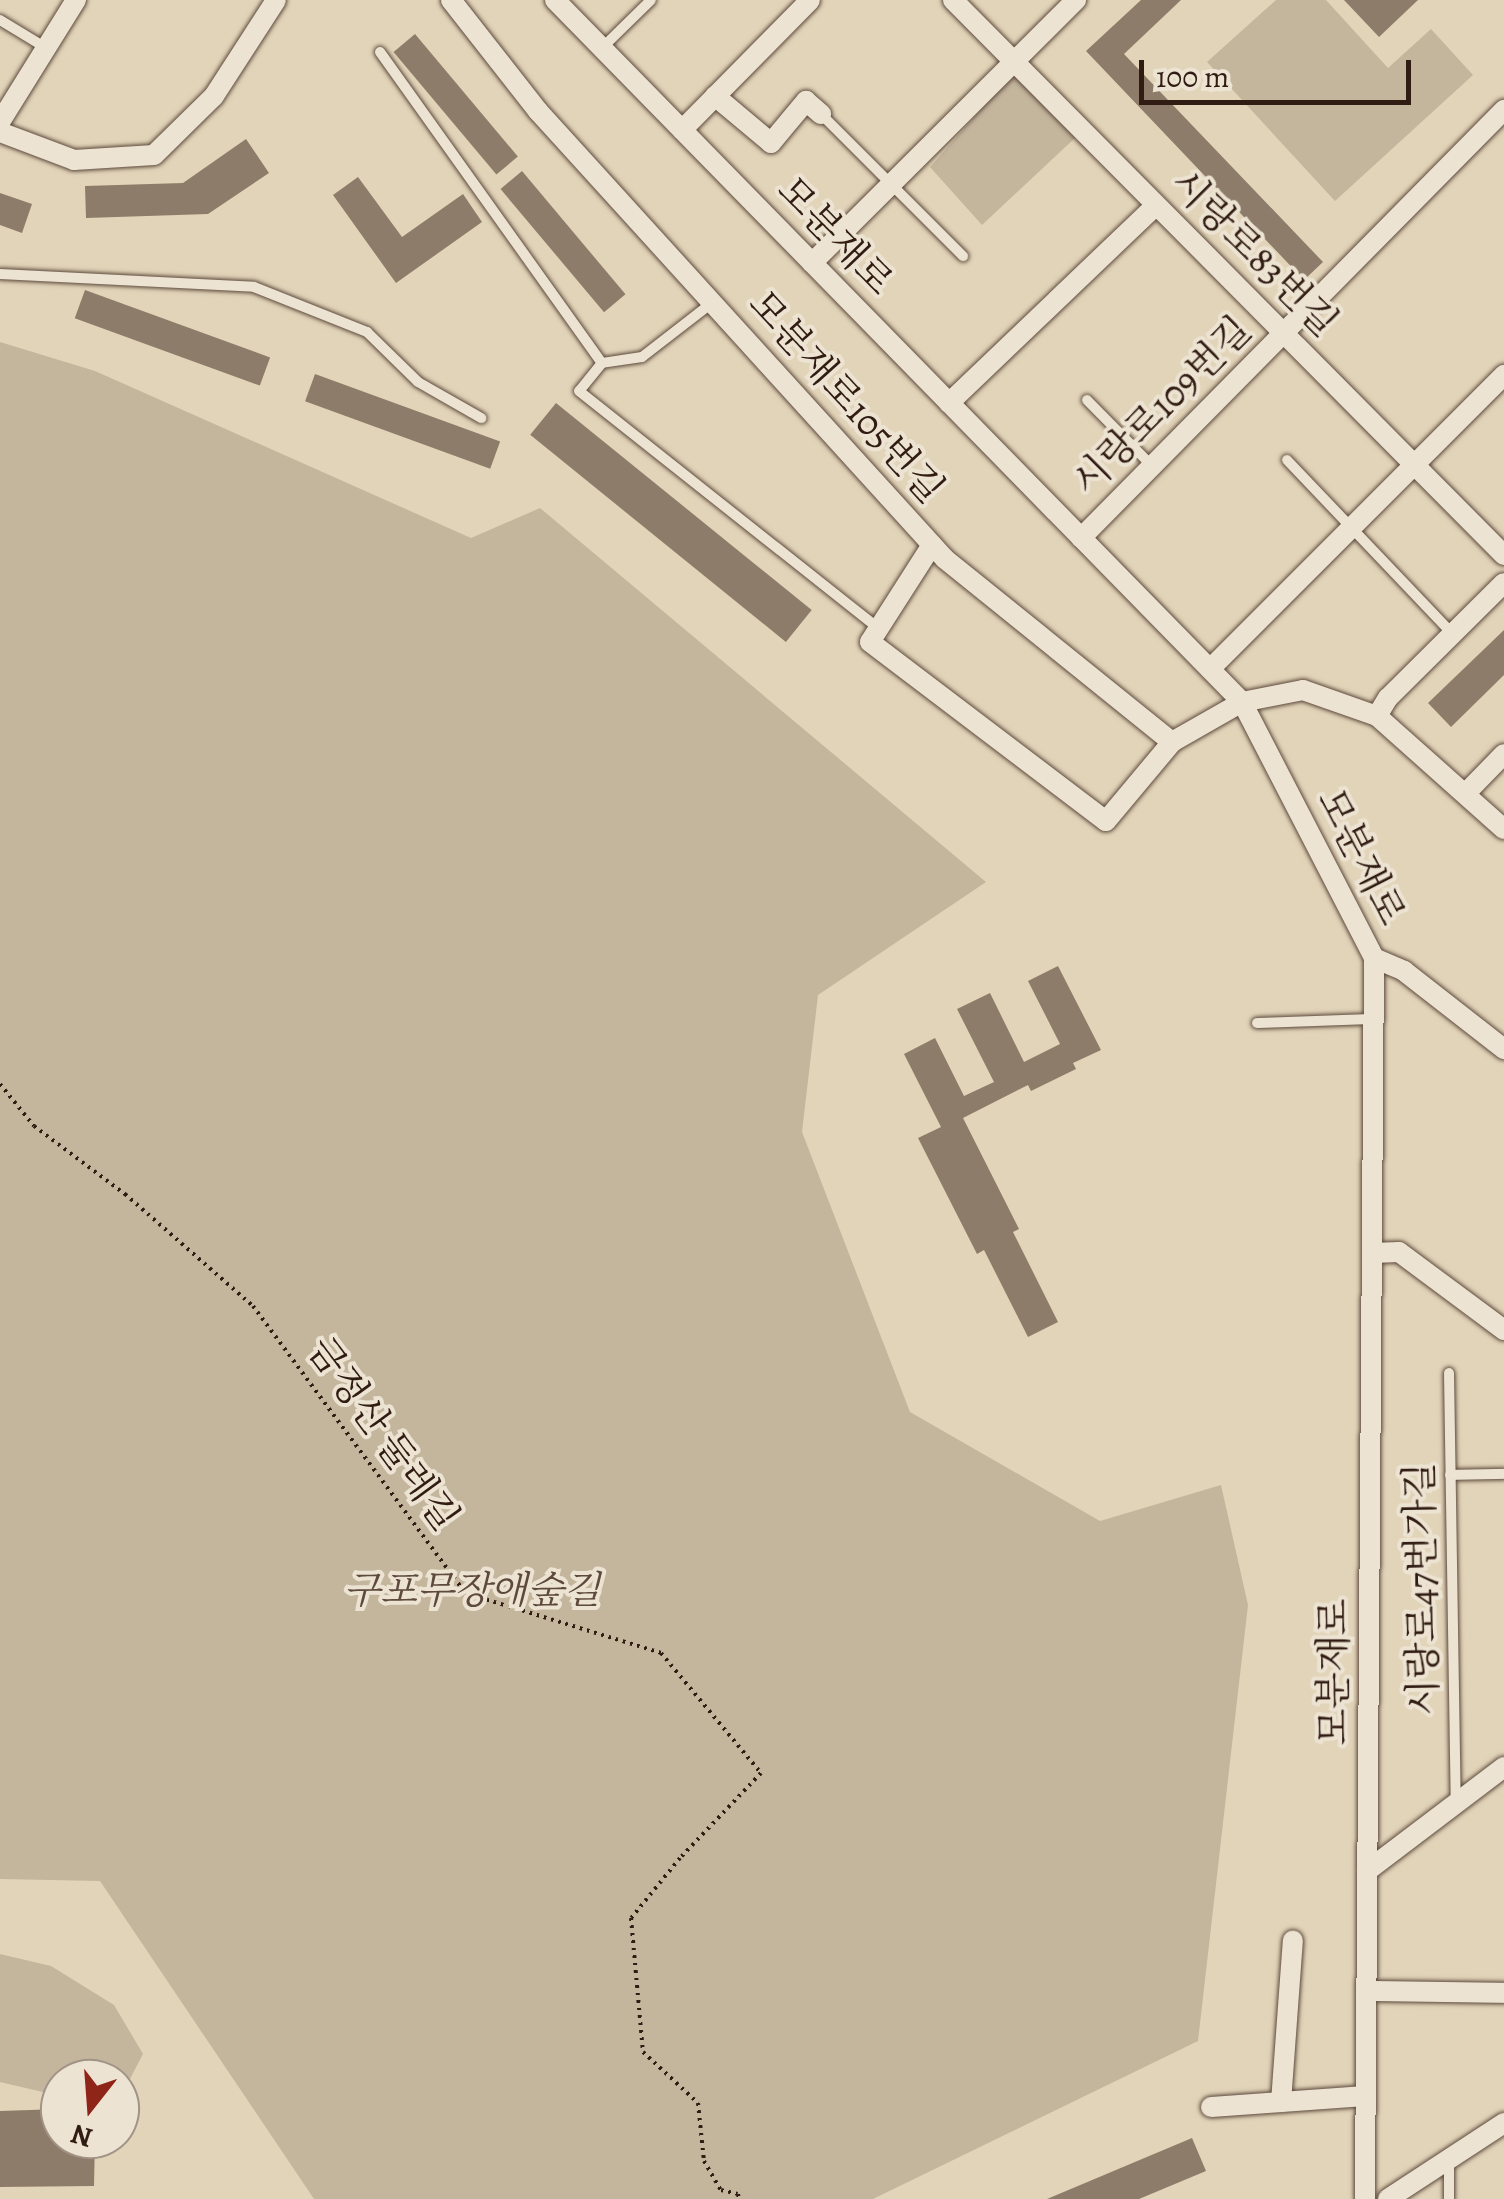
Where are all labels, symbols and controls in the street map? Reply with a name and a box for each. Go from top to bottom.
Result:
scale bar [1144,40,1416,102]
text: 100 m [1156,57,1229,97]
street label: 시랑로83번길 [1161,160,1347,346]
street label: 모분재로 [768,167,902,305]
street label: 모분재로105번길 [739,281,953,513]
street label: 시랑로109번길 [1063,307,1261,505]
street label: 모분재로 [1307,781,1415,933]
street label: 금정산 둘레길 [298,1328,468,1540]
street label: 시랑로47번가길 [1397,1462,1447,1716]
park label: 구포무장애숲길 [344,1568,600,1614]
street label: 모분재로 [1311,1599,1357,1745]
north arrow [40,2059,140,2159]
text: N [67,2115,97,2157]

